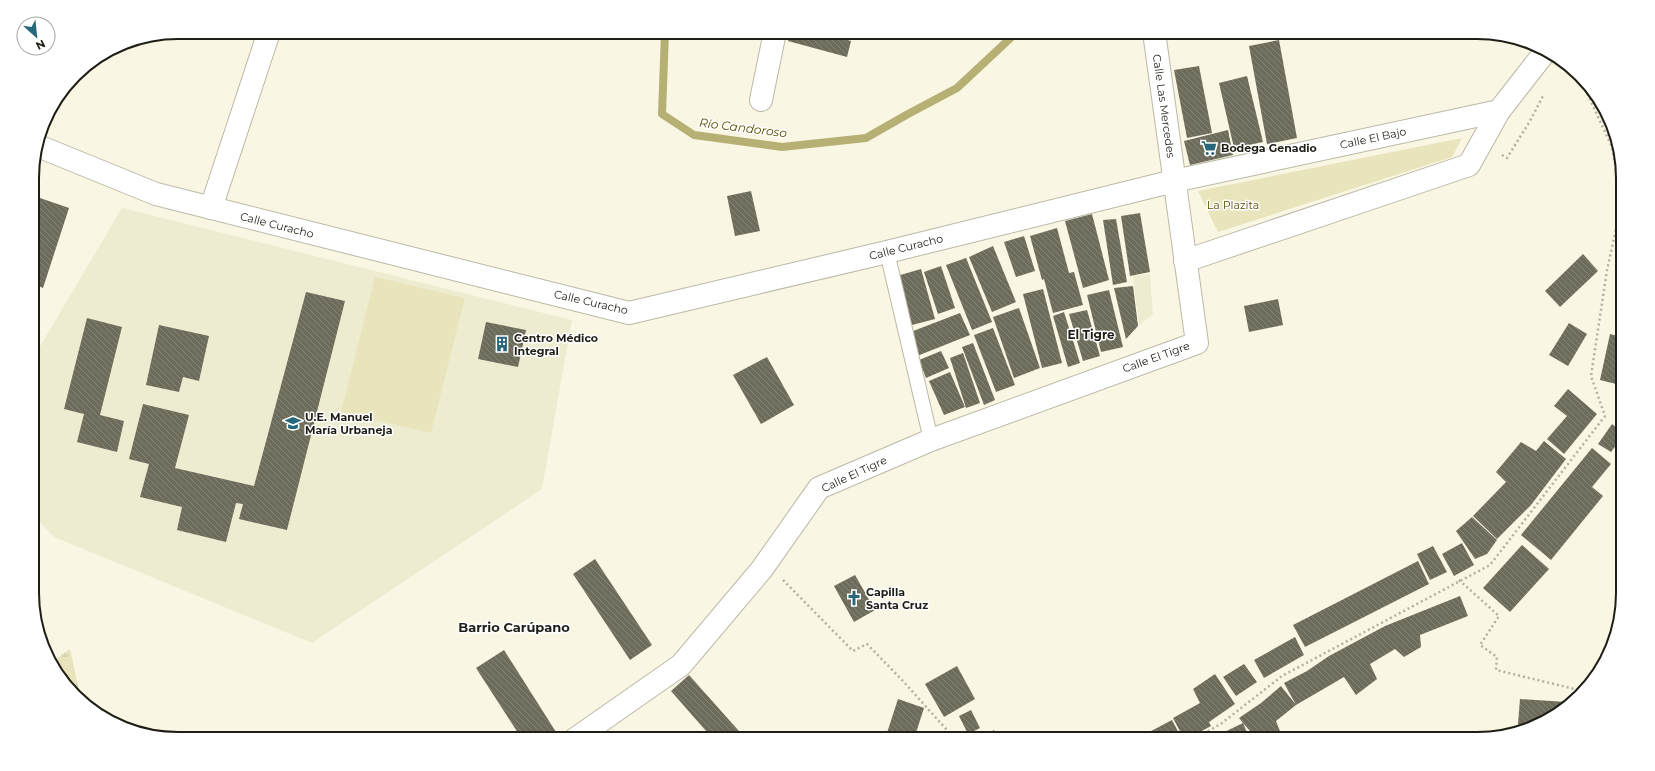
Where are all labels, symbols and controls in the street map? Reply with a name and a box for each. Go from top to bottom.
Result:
north arrow [16,16,56,56]
text: N [33,37,48,53]
street label: Calle Las Mercedes [1150,53,1178,159]
water label: Río Candoroso [698,115,788,140]
street label: Calle El Bajo [1339,124,1408,152]
supermarket icon: Bodega Genadio [1200,139,1218,157]
place label: Bodega Genadio [1221,141,1317,155]
park label: La Plazita [1207,198,1259,212]
street label: Calle Curacho [239,209,315,241]
street label: Calle Curacho [868,231,944,263]
street label: Calle Curacho [553,287,629,317]
district label: El Tigre [1067,327,1115,342]
place label: Centro Médico Integral [514,331,598,358]
building icon: Centro Médico Integral [493,335,511,353]
street label: Calle El Tigre [1120,338,1192,376]
place label: U.E. Manuel María Urbaneja [305,410,393,437]
school or university icon: U.E. Manuel María Urbaneja [284,414,302,432]
street label: Calle El Tigre [819,453,889,495]
place label: Capilla Santa Cruz [866,585,928,612]
church icon: Capilla Santa Cruz [845,589,863,607]
district label: Barrio Carúpano [458,619,570,635]

